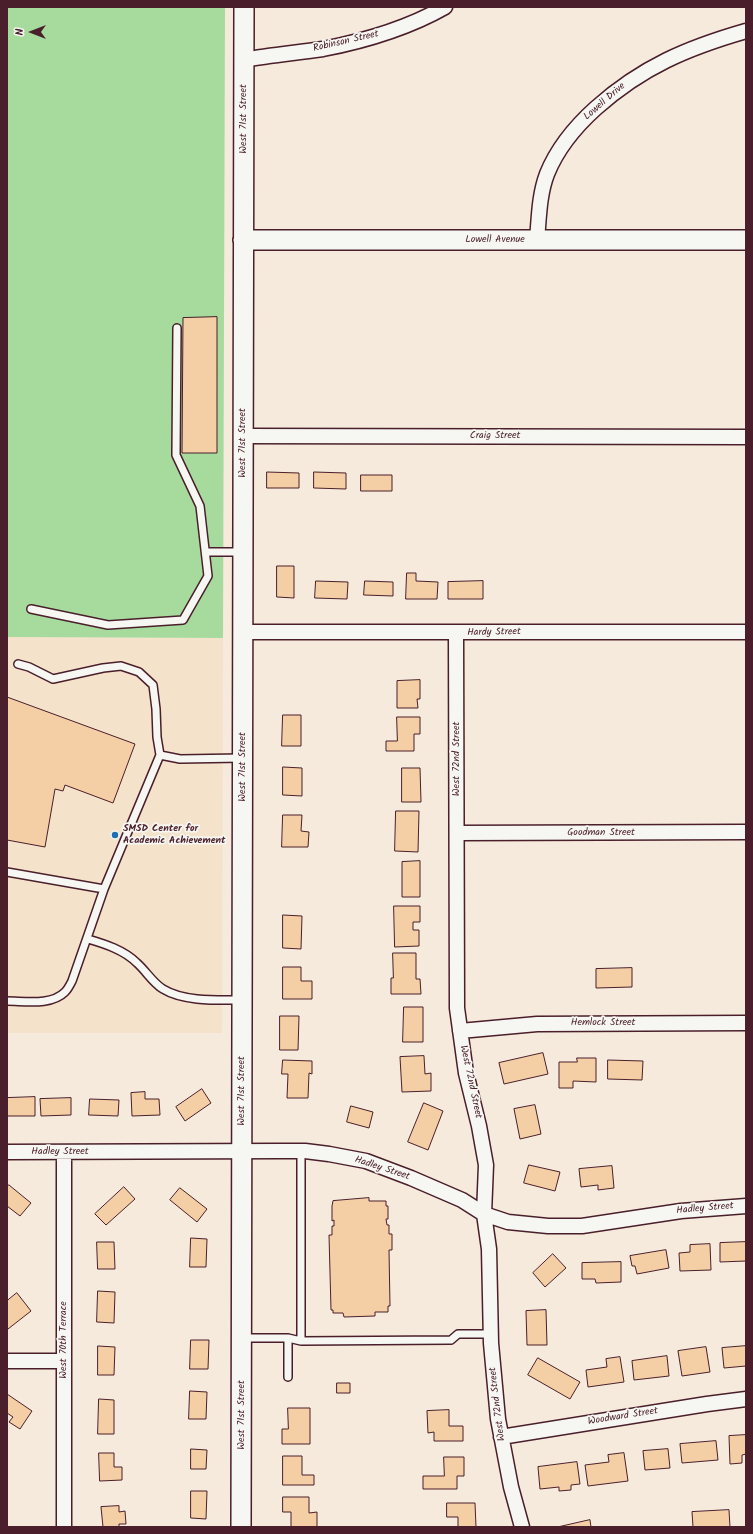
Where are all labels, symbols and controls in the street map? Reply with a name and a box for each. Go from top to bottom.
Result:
north arrow [12,12,52,52]
text: N [11,29,29,35]
street label: Robinson Street [312,29,380,55]
street label: Lowell Drive [582,81,628,123]
street label: West 71st Street [238,84,250,154]
street label: Lowell Avenue [465,234,525,246]
street label: West 71st Street [237,408,249,478]
street label: Craig Street [470,430,520,442]
street label: Hardy Street [467,627,521,639]
street label: West 72nd Street [451,722,463,796]
street label: West 71st Street [237,732,249,802]
place label: SMSD Center for Academic Achievement [123,823,226,846]
street label: Goodman Street [567,827,635,839]
marker: SMSD Center for Academic Achievement [110,830,120,840]
street label: Hemlock Street [571,1017,635,1029]
street label: West 72nd Street [456,1044,484,1120]
street label: West 71st Street [236,1056,248,1126]
street label: Hadley Street [31,1146,89,1158]
street label: Hadley Street [353,1154,411,1184]
street label: Hadley Street [676,1201,734,1217]
street label: West 70th Terrace [58,1301,70,1379]
street label: West 72nd Street [488,1366,508,1442]
street label: West 71st Street [236,1380,248,1450]
street label: Woodward Street [587,1406,659,1428]

